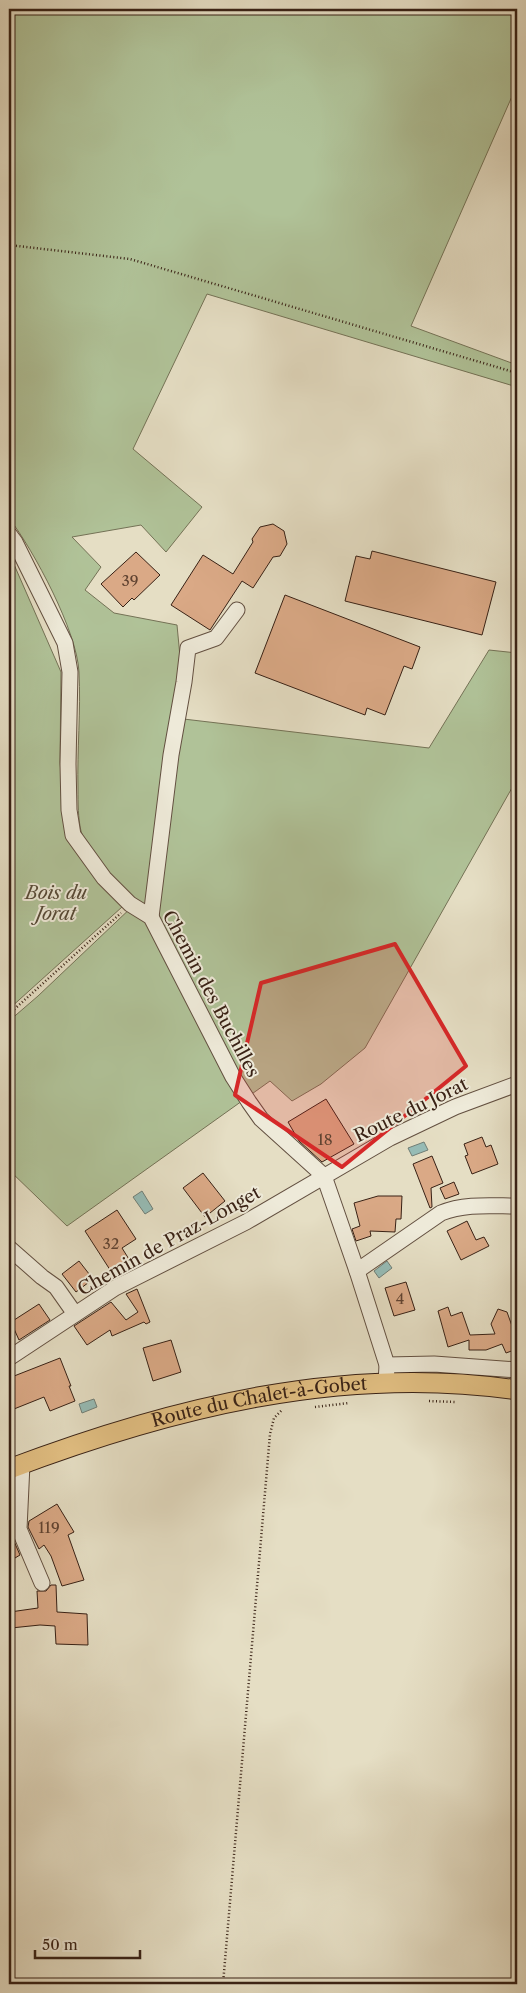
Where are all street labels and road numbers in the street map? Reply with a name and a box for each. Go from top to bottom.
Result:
street label: Chemin des Buchilles [158,907,264,1081]
street label: Route du Jorat [351,1073,472,1147]
street label: Chemin de Praz-Longet [74,1181,265,1300]
street label: Route du Chalet-à-Gobet [149,1373,368,1432]

